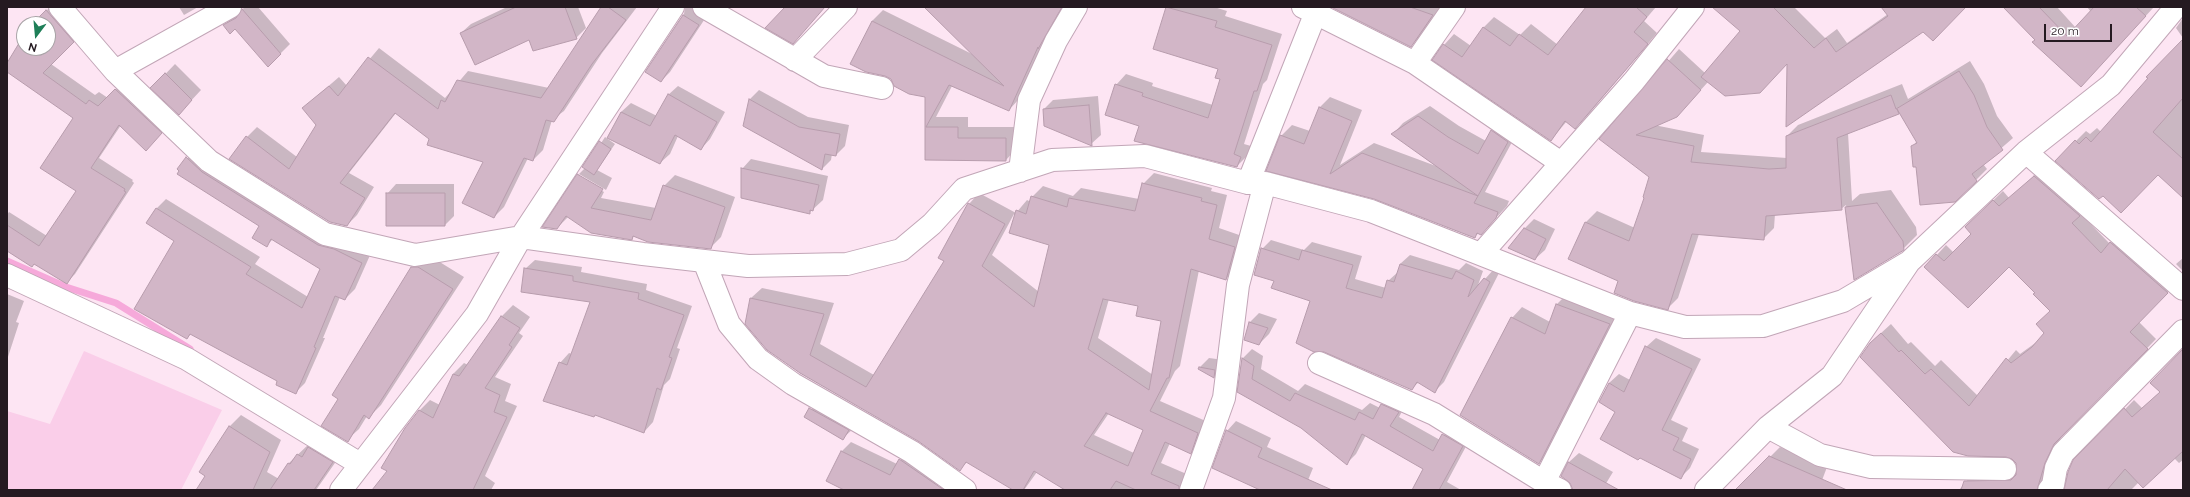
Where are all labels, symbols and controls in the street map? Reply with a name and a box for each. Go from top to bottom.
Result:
north arrow [16,16,56,56]
scale bar [2046,16,2114,42]
text: 20 m [2051,24,2079,38]
text: N [27,40,39,54]

